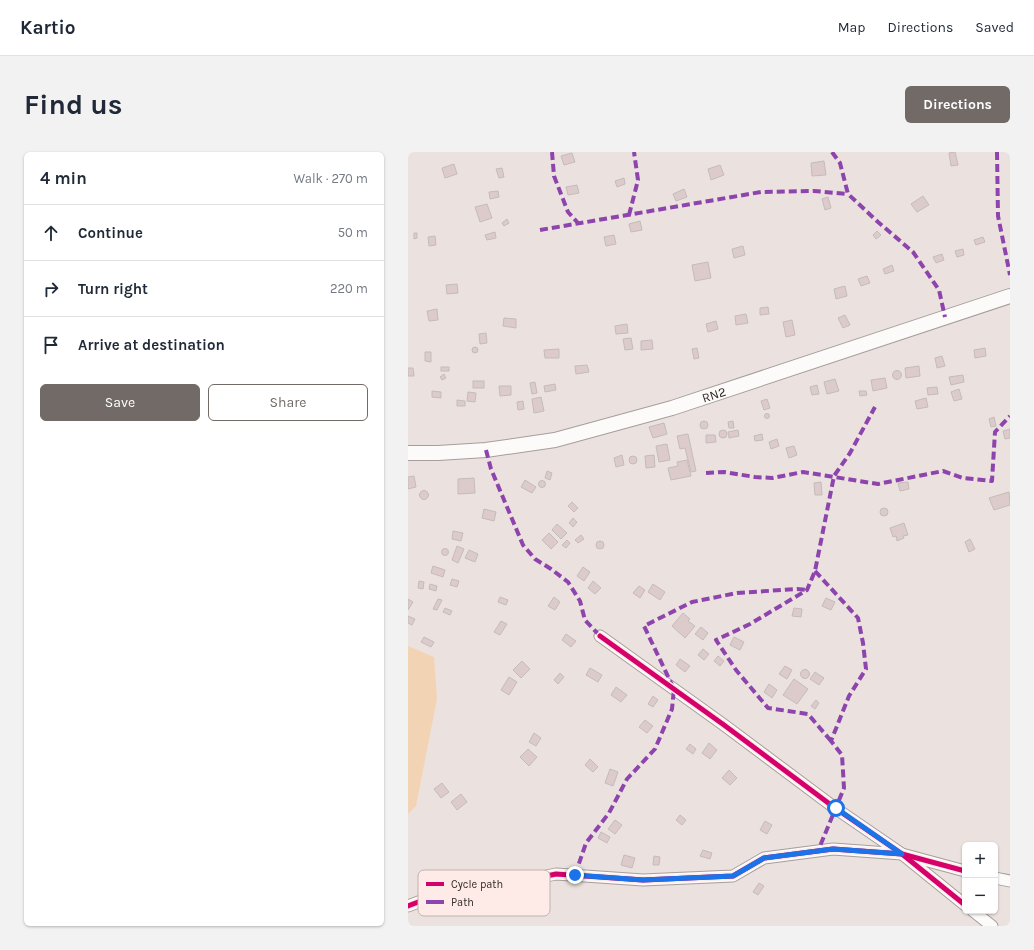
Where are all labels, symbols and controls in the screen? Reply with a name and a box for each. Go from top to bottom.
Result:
text: Kartio [20,17,75,39]
text: Map [838,19,866,36]
text: Directions [888,19,953,36]
text: Saved [975,19,1014,36]
button: Directions [905,86,1010,123]
text: Find us [24,88,123,121]
text: 4 min [40,168,87,188]
text: Walk · 270 m [294,171,368,186]
icon: ahead [40,222,62,244]
text: Continue [78,224,143,242]
text: 50 m [338,225,368,240]
icon: right [40,278,62,300]
text: Turn right [78,280,148,298]
text: 220 m [330,281,368,296]
icon: arrive [40,334,62,356]
text: Arrive at destination [78,336,225,354]
street label: RN2 [700,383,728,405]
button: Save [40,384,200,421]
button: Share [208,384,368,421]
route start [827,799,845,817]
map controls [962,842,998,914]
button: + [962,842,998,878]
route end [566,866,584,884]
legend [418,870,550,916]
text: Cycle path [451,878,503,891]
button: − [962,878,998,914]
text: Path [451,896,474,909]

